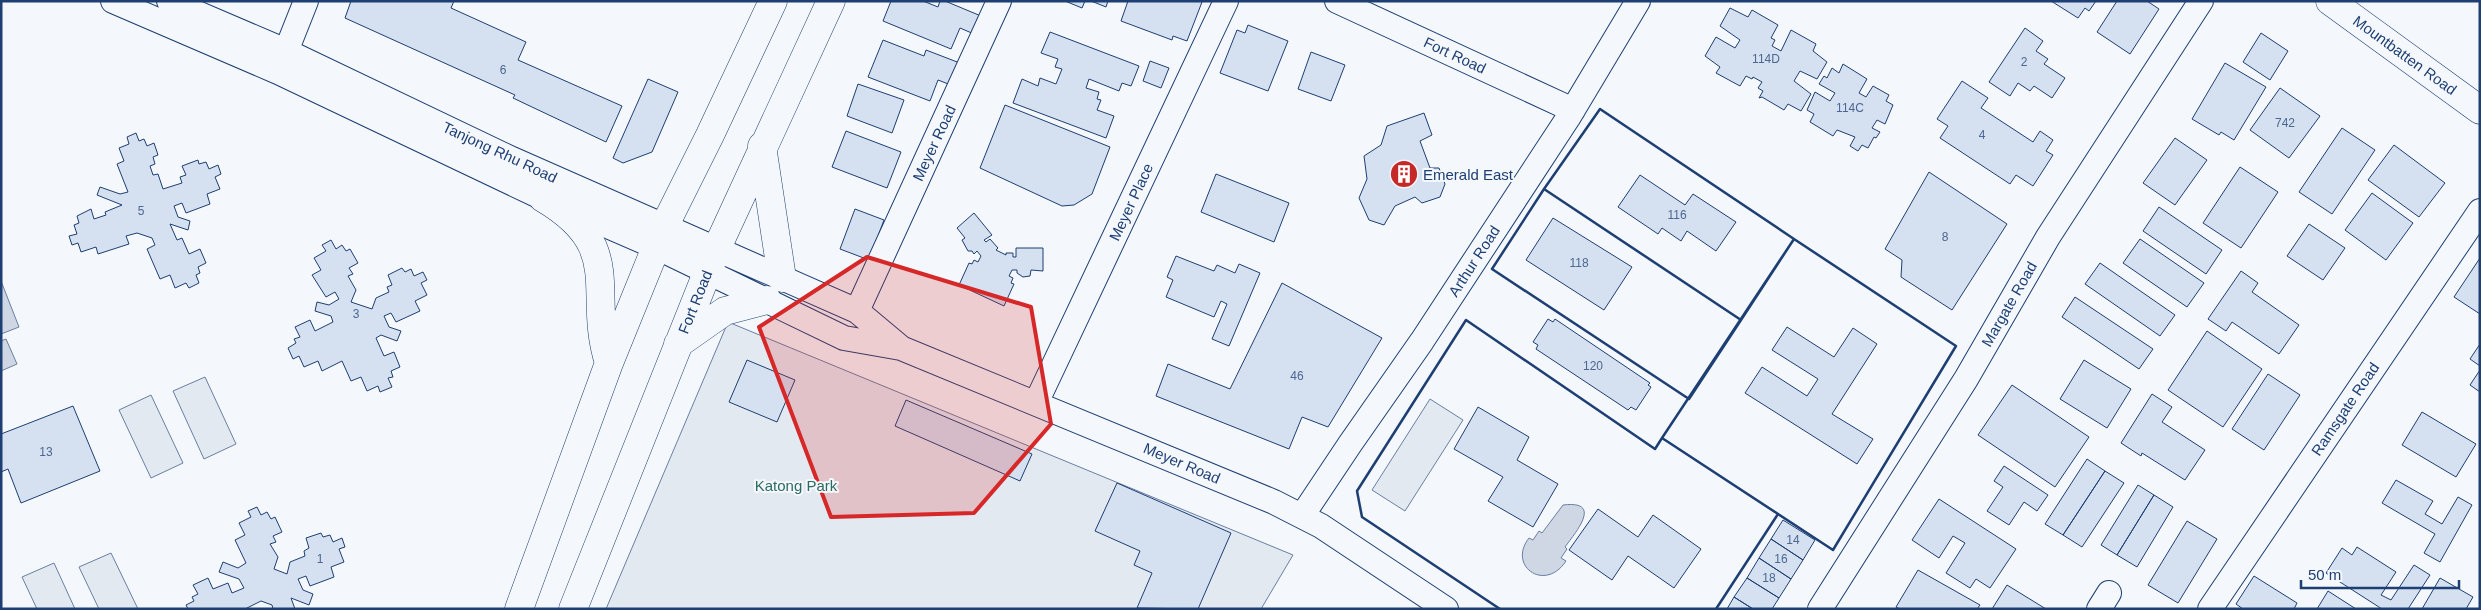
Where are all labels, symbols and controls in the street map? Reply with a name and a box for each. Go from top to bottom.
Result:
street label: Mountbatten Road [2350,12,2460,98]
street label: Fort Road [1421,33,1489,77]
house number: 114D [1752,52,1780,66]
house number: 2 [2021,55,2028,69]
house number: 6 [500,63,507,77]
house number: 114C [1836,101,1864,115]
street label: Meyer Road [909,102,959,184]
house number: 742 [2275,116,2295,130]
street label: Tanjong Rhu Road [440,118,560,186]
house number: 4 [1979,128,1986,142]
building icon: Emerald East [1389,159,1419,189]
street label: Meyer Place [1106,161,1156,243]
place label: Emerald East [1423,166,1514,183]
house number: 5 [138,204,145,218]
house number: 116 [1667,208,1687,222]
street label: Arthur Road [1445,222,1503,300]
house number: 8 [1942,230,1949,244]
house number: 118 [1569,256,1589,270]
street label: Margate Road [1978,259,2040,349]
street label: Fort Road [675,268,715,336]
house number: 3 [353,307,360,321]
house number: 120 [1583,359,1603,373]
street label: Ramsgate Road [2308,359,2382,459]
house number: 46 [1290,369,1304,383]
street label: Meyer Road [1141,439,1223,487]
house number: 13 [39,445,53,459]
park label: Katong Park [755,477,838,494]
house number: 14 [1786,533,1800,547]
house number: 1 [317,552,324,566]
house number: 16 [1774,552,1788,566]
scale bar [2301,558,2458,590]
text: 50 m [2308,566,2341,583]
house number: 18 [1762,571,1776,585]

